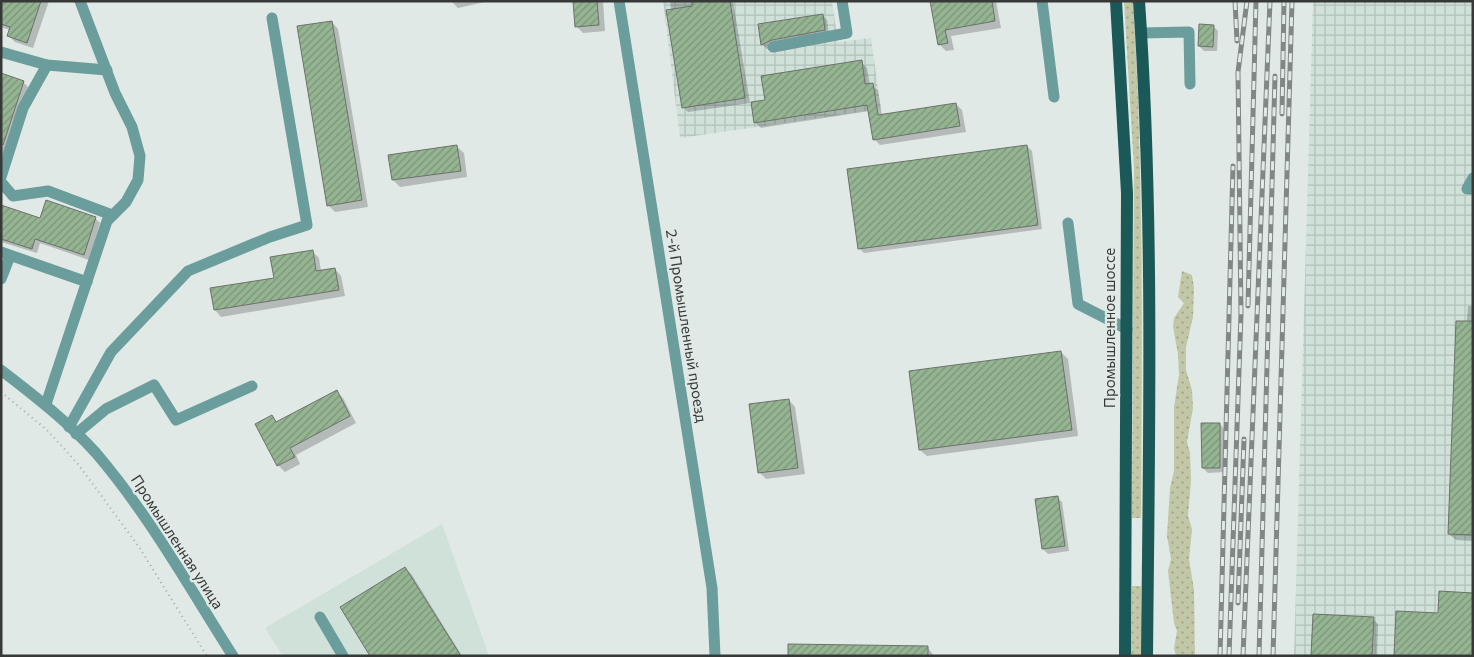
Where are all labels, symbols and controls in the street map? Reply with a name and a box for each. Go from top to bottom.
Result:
street label: 2-й Промышленный проезд [663,228,711,424]
street label: Промышленное шоссе [1100,248,1118,408]
street label: Промышленная улица [128,471,228,612]

